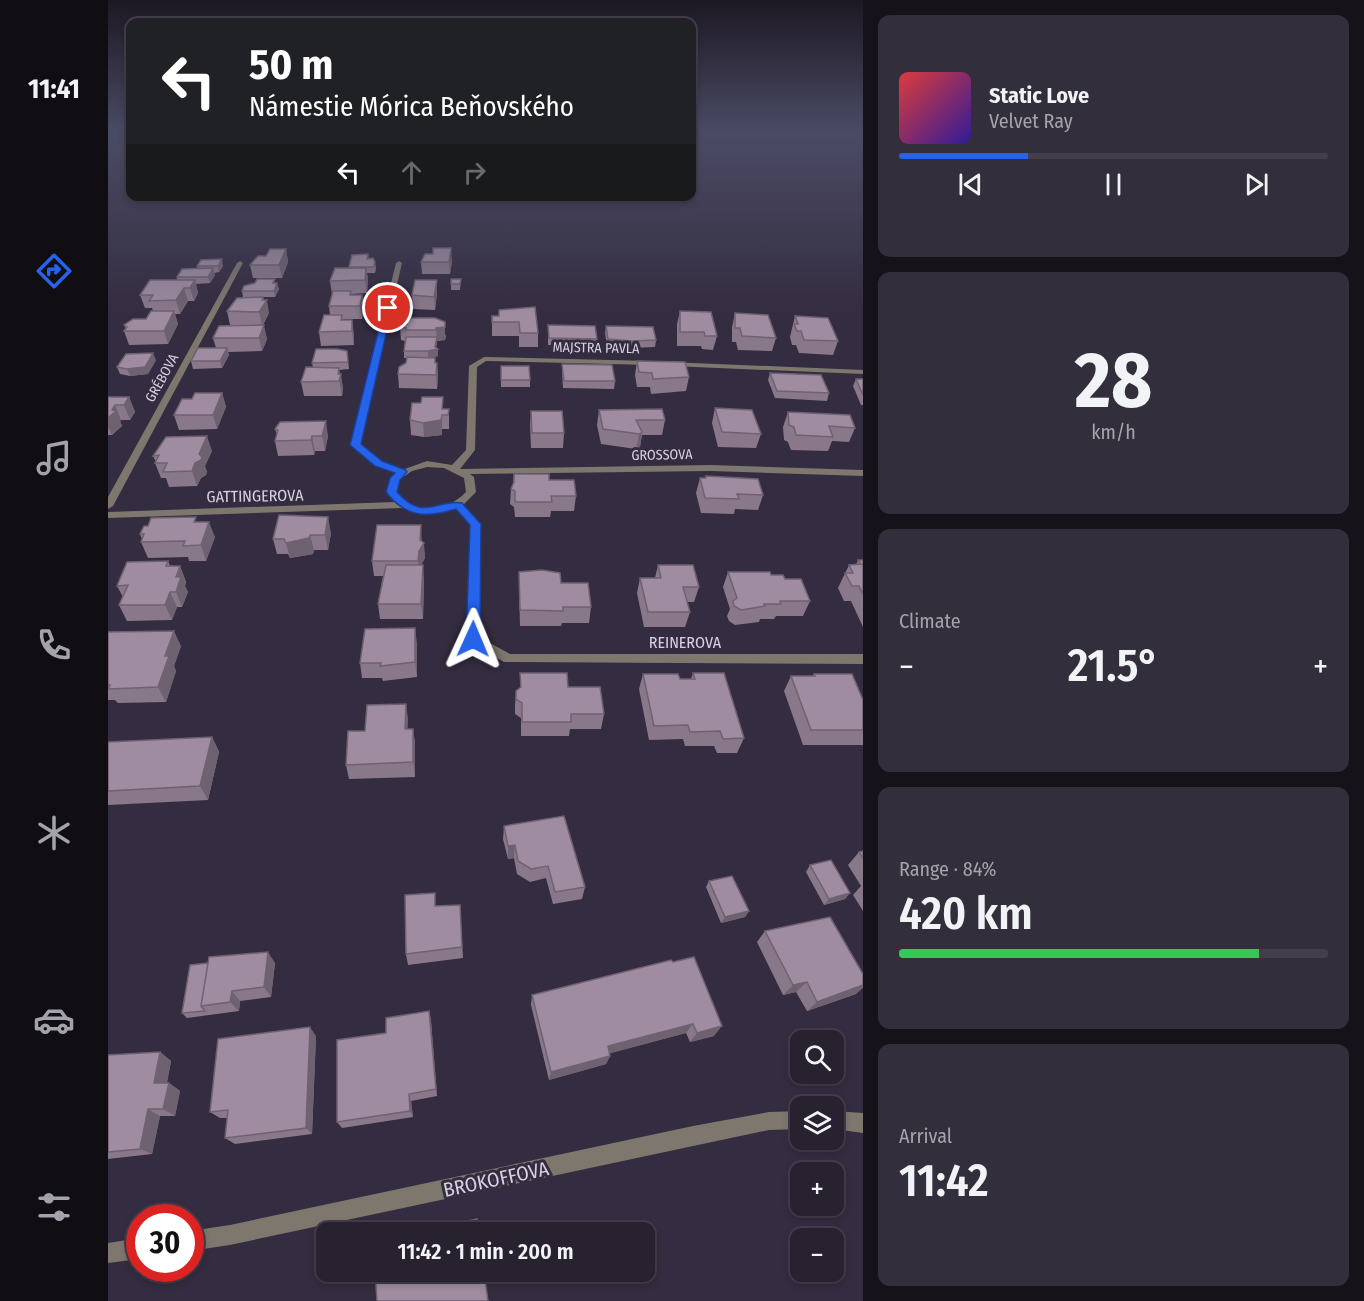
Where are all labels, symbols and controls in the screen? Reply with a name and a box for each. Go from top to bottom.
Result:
text: 50 m [249,40,333,90]
icon: left [150,42,228,120]
text: 11:41 [28,73,80,105]
text: Static Love [989,82,1089,109]
text: Námestie Mórica Beňovského [249,91,574,123]
text: Velvet Ray [989,109,1073,133]
icon: left [332,156,365,189]
icon: ahead [395,156,428,189]
icon: right [458,156,491,189]
icon: previous [954,168,987,201]
icon: pause [1097,168,1130,201]
icon: next [1240,168,1273,201]
icon: directions [33,250,75,292]
pin [362,282,413,333]
icon: arrive [371,291,404,324]
text: 28 [1075,334,1152,428]
street label: MAJSTRA PAVLA [552,339,640,357]
street label: GRÉBOVA [141,350,183,405]
text: km/h [1091,420,1136,444]
icon: music [33,437,75,479]
street label: GROSSOVA [631,446,693,464]
street label: GATTINGEROVA [206,486,304,506]
position arrow [441,607,505,671]
text: Climate [899,609,961,633]
icon: phone [33,624,75,666]
street label: REINEROVA [649,633,722,652]
text: 21.5° [1068,639,1159,693]
text: − [899,647,914,687]
text: + [1313,647,1328,687]
icon: climate [33,812,75,854]
text: Range · 84% [899,857,996,881]
text: 420 km [899,887,1033,941]
icon: car [33,999,75,1041]
map controls [790,1030,844,1282]
button: search [790,1030,844,1084]
button: layers [790,1096,844,1150]
text: Arrival [899,1124,952,1148]
text: 11:42 [899,1154,989,1208]
street label: BROKOFFOVA [441,1156,551,1202]
button: + [790,1162,844,1216]
icon: filters [33,1186,75,1228]
speed limit sign: 30 [126,1204,204,1282]
button: − [790,1228,844,1282]
text: 11:42 · 1 min · 200 m [397,1238,574,1265]

